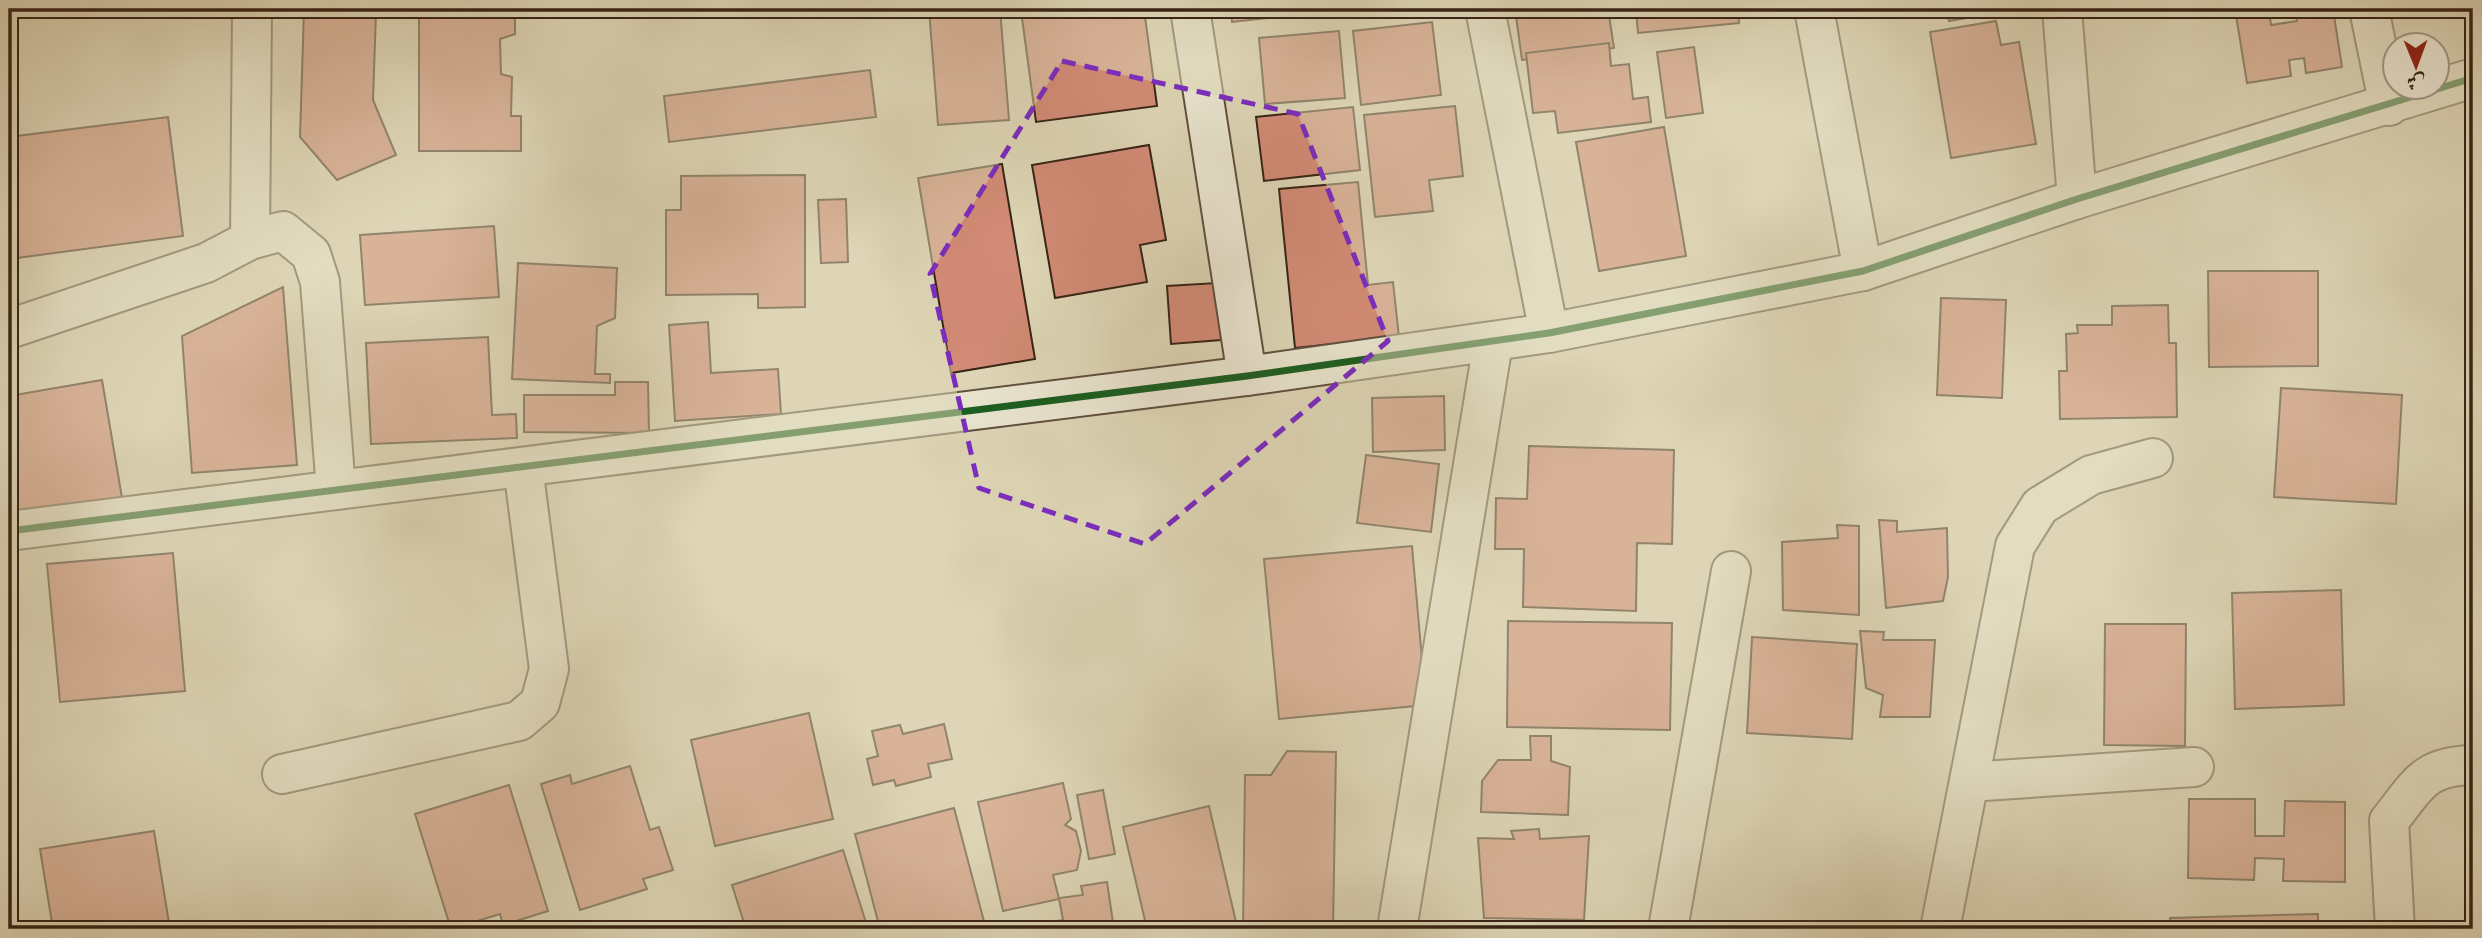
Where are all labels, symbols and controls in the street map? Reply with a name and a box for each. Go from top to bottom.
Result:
north arrow [2380,32,2450,102]
text: ش [2407,70,2426,93]

